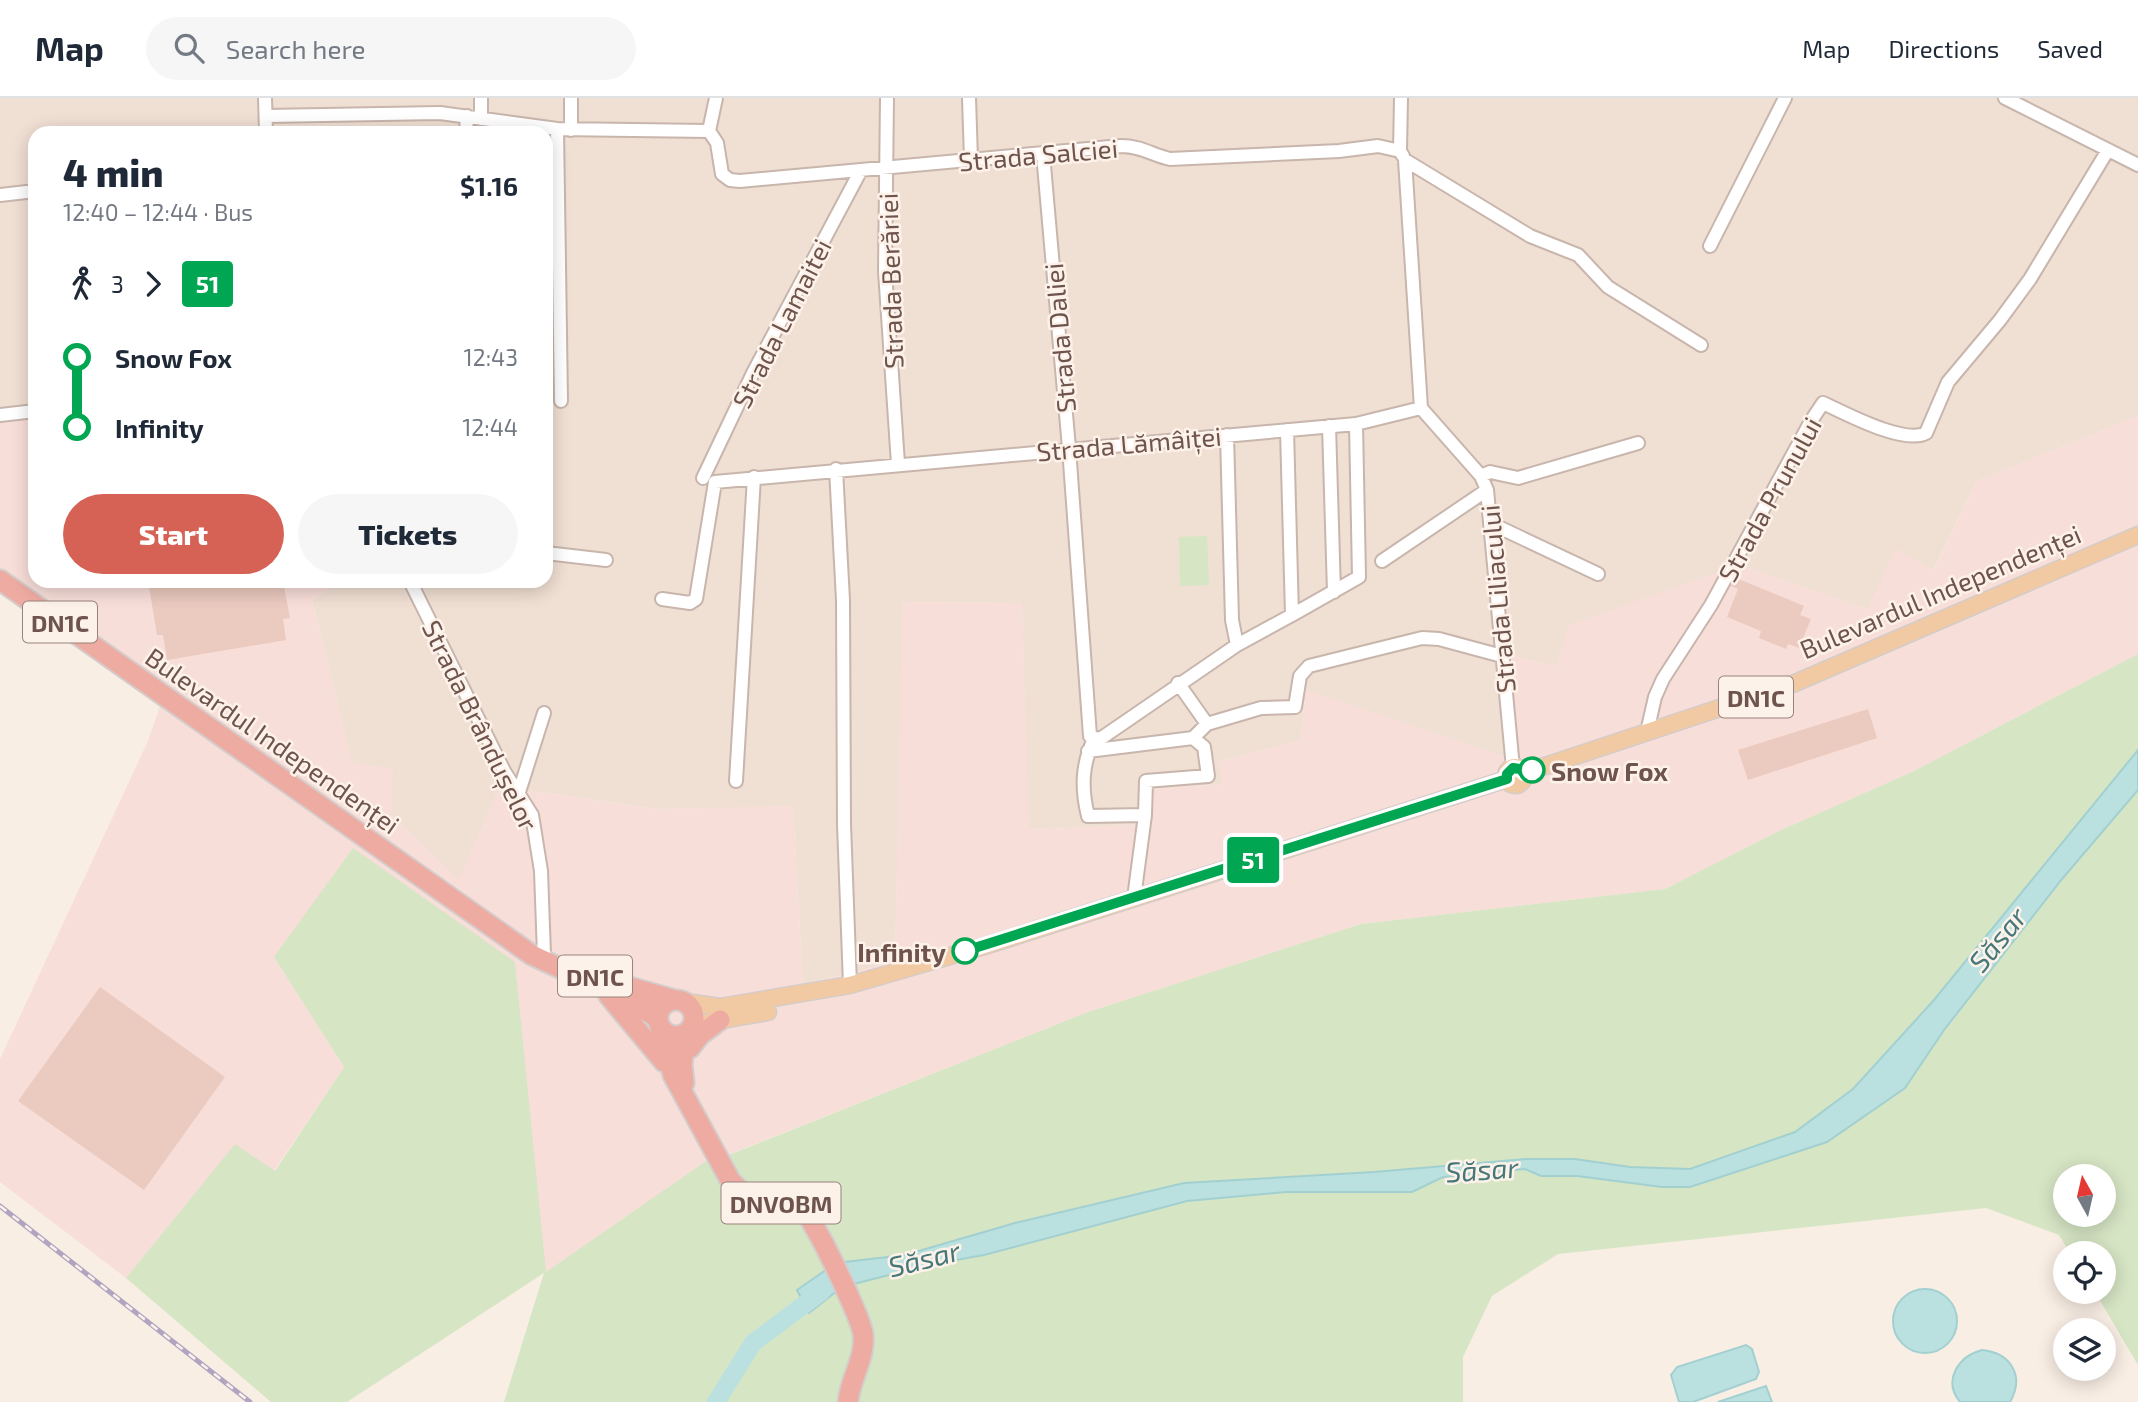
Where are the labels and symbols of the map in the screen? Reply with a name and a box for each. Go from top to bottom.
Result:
street label: Strada Salciei [957,132,1119,176]
street label: Strada Berăriei [871,192,909,370]
street label: Strada Lamaitei [725,233,837,413]
street label: Strada Daliei [1037,262,1081,414]
street label: Strada Prunului [1711,411,1827,587]
street label: Strada Lămâiței [1035,419,1223,469]
street label: Strada Liliacului [1473,504,1521,694]
street label: Bulevardul Independenței [1795,518,2086,666]
road number: DN1C [23,602,97,642]
street label: Strada Brândușelor [415,615,545,836]
street label: Bulevardul Independenței [139,641,406,841]
road number: DN1C [1719,676,1793,718]
place label: Snow Fox [1551,755,1668,786]
marker: Snow Fox [1519,757,1545,783]
line badge: 51 [1222,837,1284,883]
water label: Săsar [1961,899,2034,978]
place label: Infinity [857,936,946,968]
marker: Infinity [952,938,978,964]
road number: DN1C [558,956,632,996]
water label: Săsar [1444,1149,1520,1189]
north arrow [2053,1164,2116,1227]
road number: DNVOBM [722,1182,840,1224]
water label: Săsar [884,1232,964,1283]

